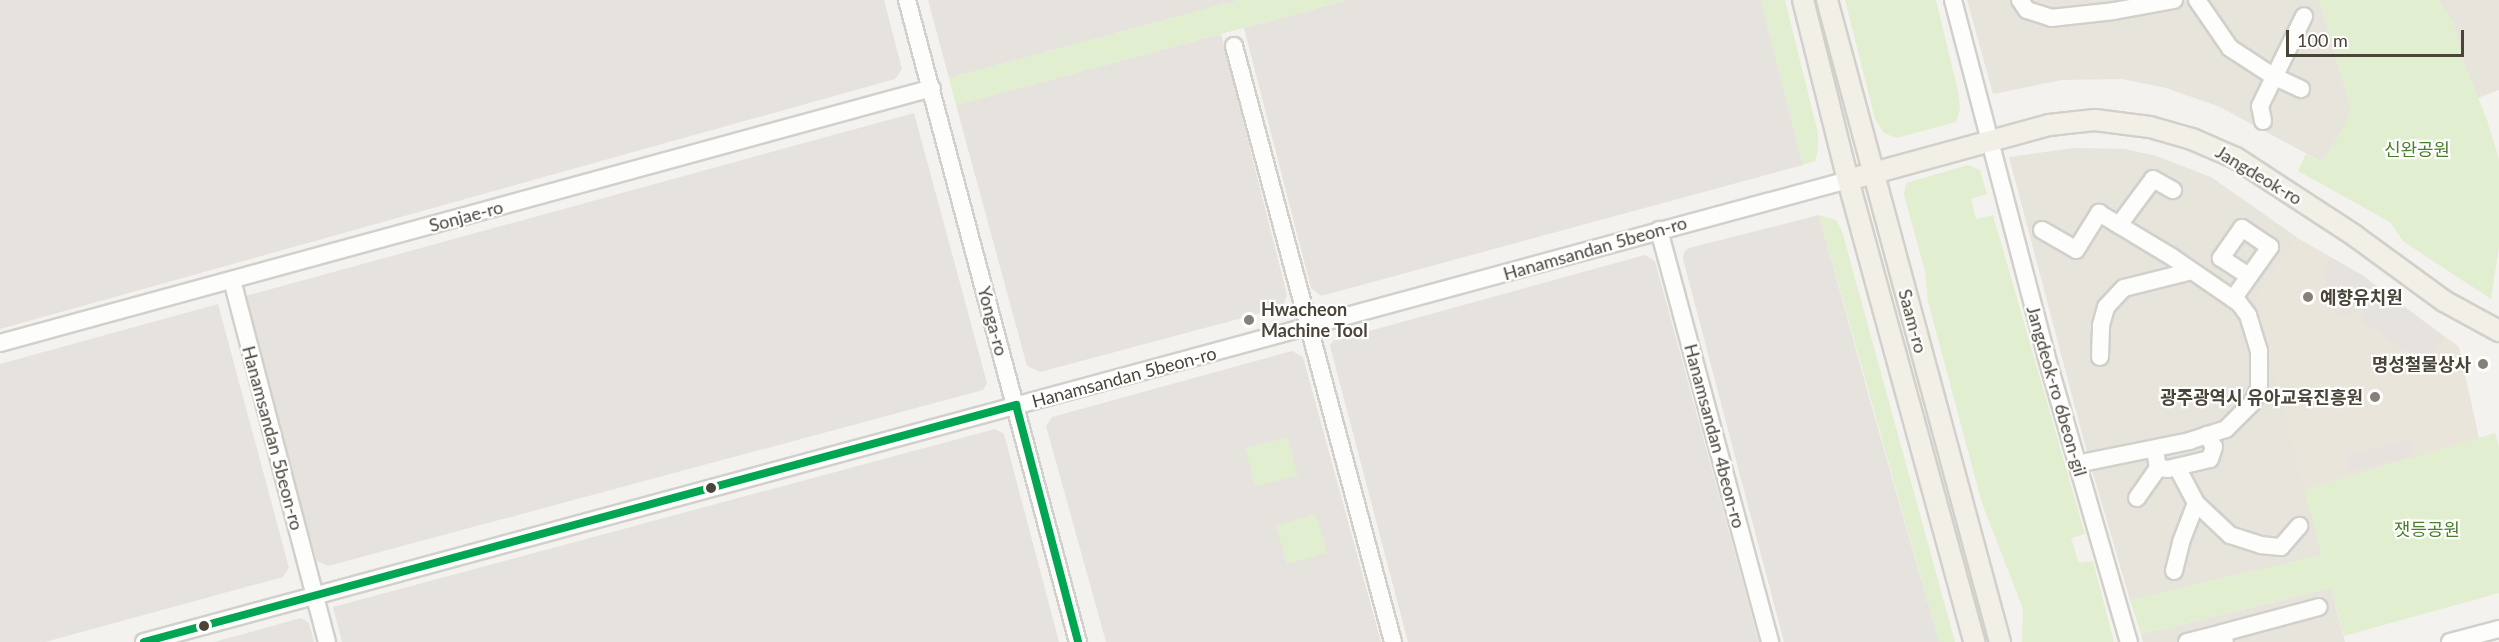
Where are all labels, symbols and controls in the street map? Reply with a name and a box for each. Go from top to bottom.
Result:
scale bar [2289,18,2468,56]
text: 100 m [2297,29,2348,51]
park label: 신완공원 [2384,138,2450,160]
street label: Jangdeok-ro [2212,141,2306,209]
street label: Sonjae-ro [427,196,505,236]
street label: Hanamsandan 5beon-ro [1501,211,1689,285]
street label: Yonga-ro [973,284,1013,358]
place label: 예향유치원 [2320,286,2403,308]
street label: Saam-ro [1894,287,1932,355]
marker: 예향유치원 [2301,290,2315,304]
place label: Hwacheon Machine Tool [1261,299,1368,342]
street label: Jangdeok-ro 6beon-gil [2022,303,2092,479]
marker: Hwacheon Machine Tool [1242,313,1256,327]
street label: Hanamsandan 4beon-ro [1680,341,1750,531]
street label: Hanamsandan 5beon-ro [1029,342,1219,412]
street label: Hanamsandan 5beon-ro [238,343,308,533]
place label: 명성철물상사 [2372,353,2471,375]
marker: 명성철물상사 [2476,357,2490,371]
place label: 광주광역시 유아교육진흥원 [2160,386,2363,408]
marker: 광주광역시 유아교육진흥원 [2368,390,2382,404]
unlabelled marker [705,482,717,494]
park label: 잿등공원 [2394,518,2460,540]
unlabelled marker [198,620,210,632]

